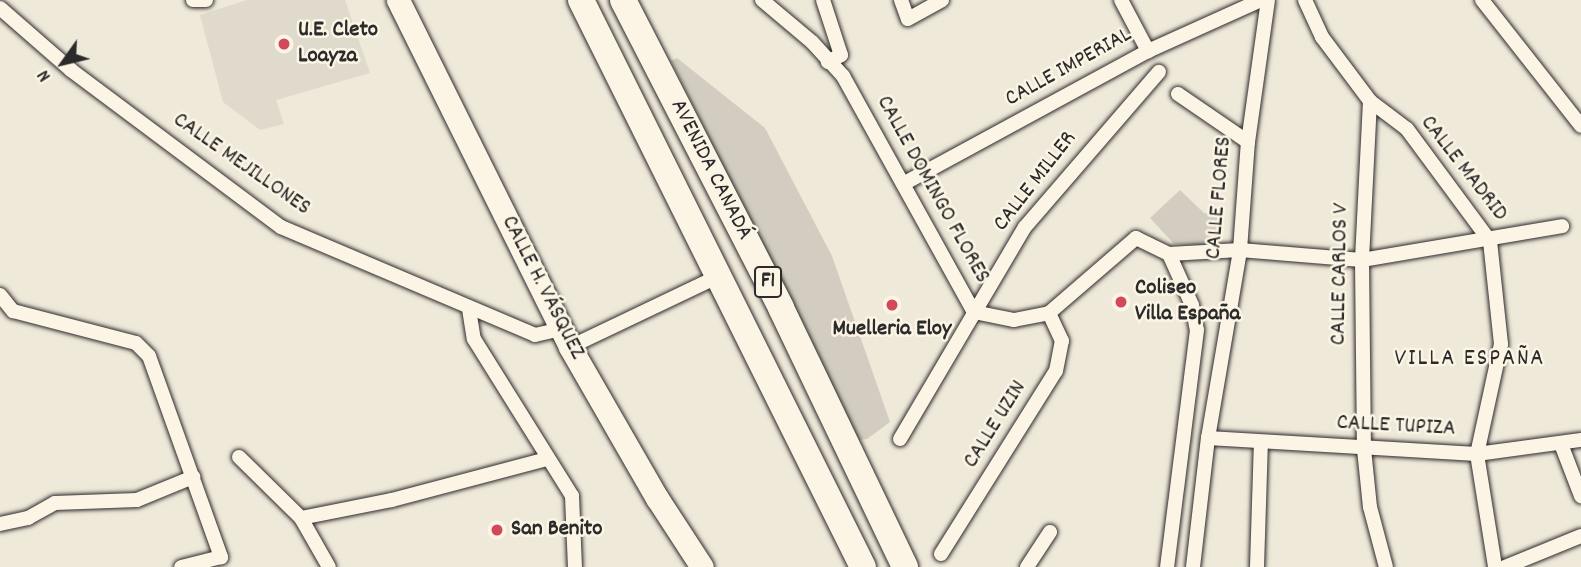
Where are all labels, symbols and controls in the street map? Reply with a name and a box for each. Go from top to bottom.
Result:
place label: U.E. Cleto Loayza [298,17,378,71]
street label: CALLE IMPERIAL [1001,22,1137,114]
north arrow [28,28,98,98]
marker: U.E. Cleto Loayza [276,36,292,52]
text: N [31,64,59,86]
street label: CALLE DOMINGO FLORES [869,91,995,289]
street label: AVENIDA CANADÁ [663,95,757,245]
street label: CALLE MEJILLONES [167,107,315,223]
street label: CALLE MADRID [1413,111,1513,227]
street label: CALLE MILLER [988,126,1084,238]
street label: CALLE FLORES [1201,135,1239,261]
street label: CALLE CARLOS V [1326,202,1356,346]
street label: CALLE H. VÁSQUEZ [494,212,590,364]
road number: F1 [754,264,782,300]
place label: Coliseo Villa España [1135,275,1240,329]
marker: Coliseo Villa España [1113,294,1129,310]
marker: Muelleria Eloy [884,297,900,313]
place label: Muelleria Eloy [833,316,951,344]
district label: VILLA ESPAÑA [1396,346,1544,374]
street label: CALLE UZIN [958,376,1034,474]
street label: CALLE TUPIZA [1336,410,1456,444]
place label: San Benito [511,516,602,544]
marker: San Benito [489,522,505,538]

